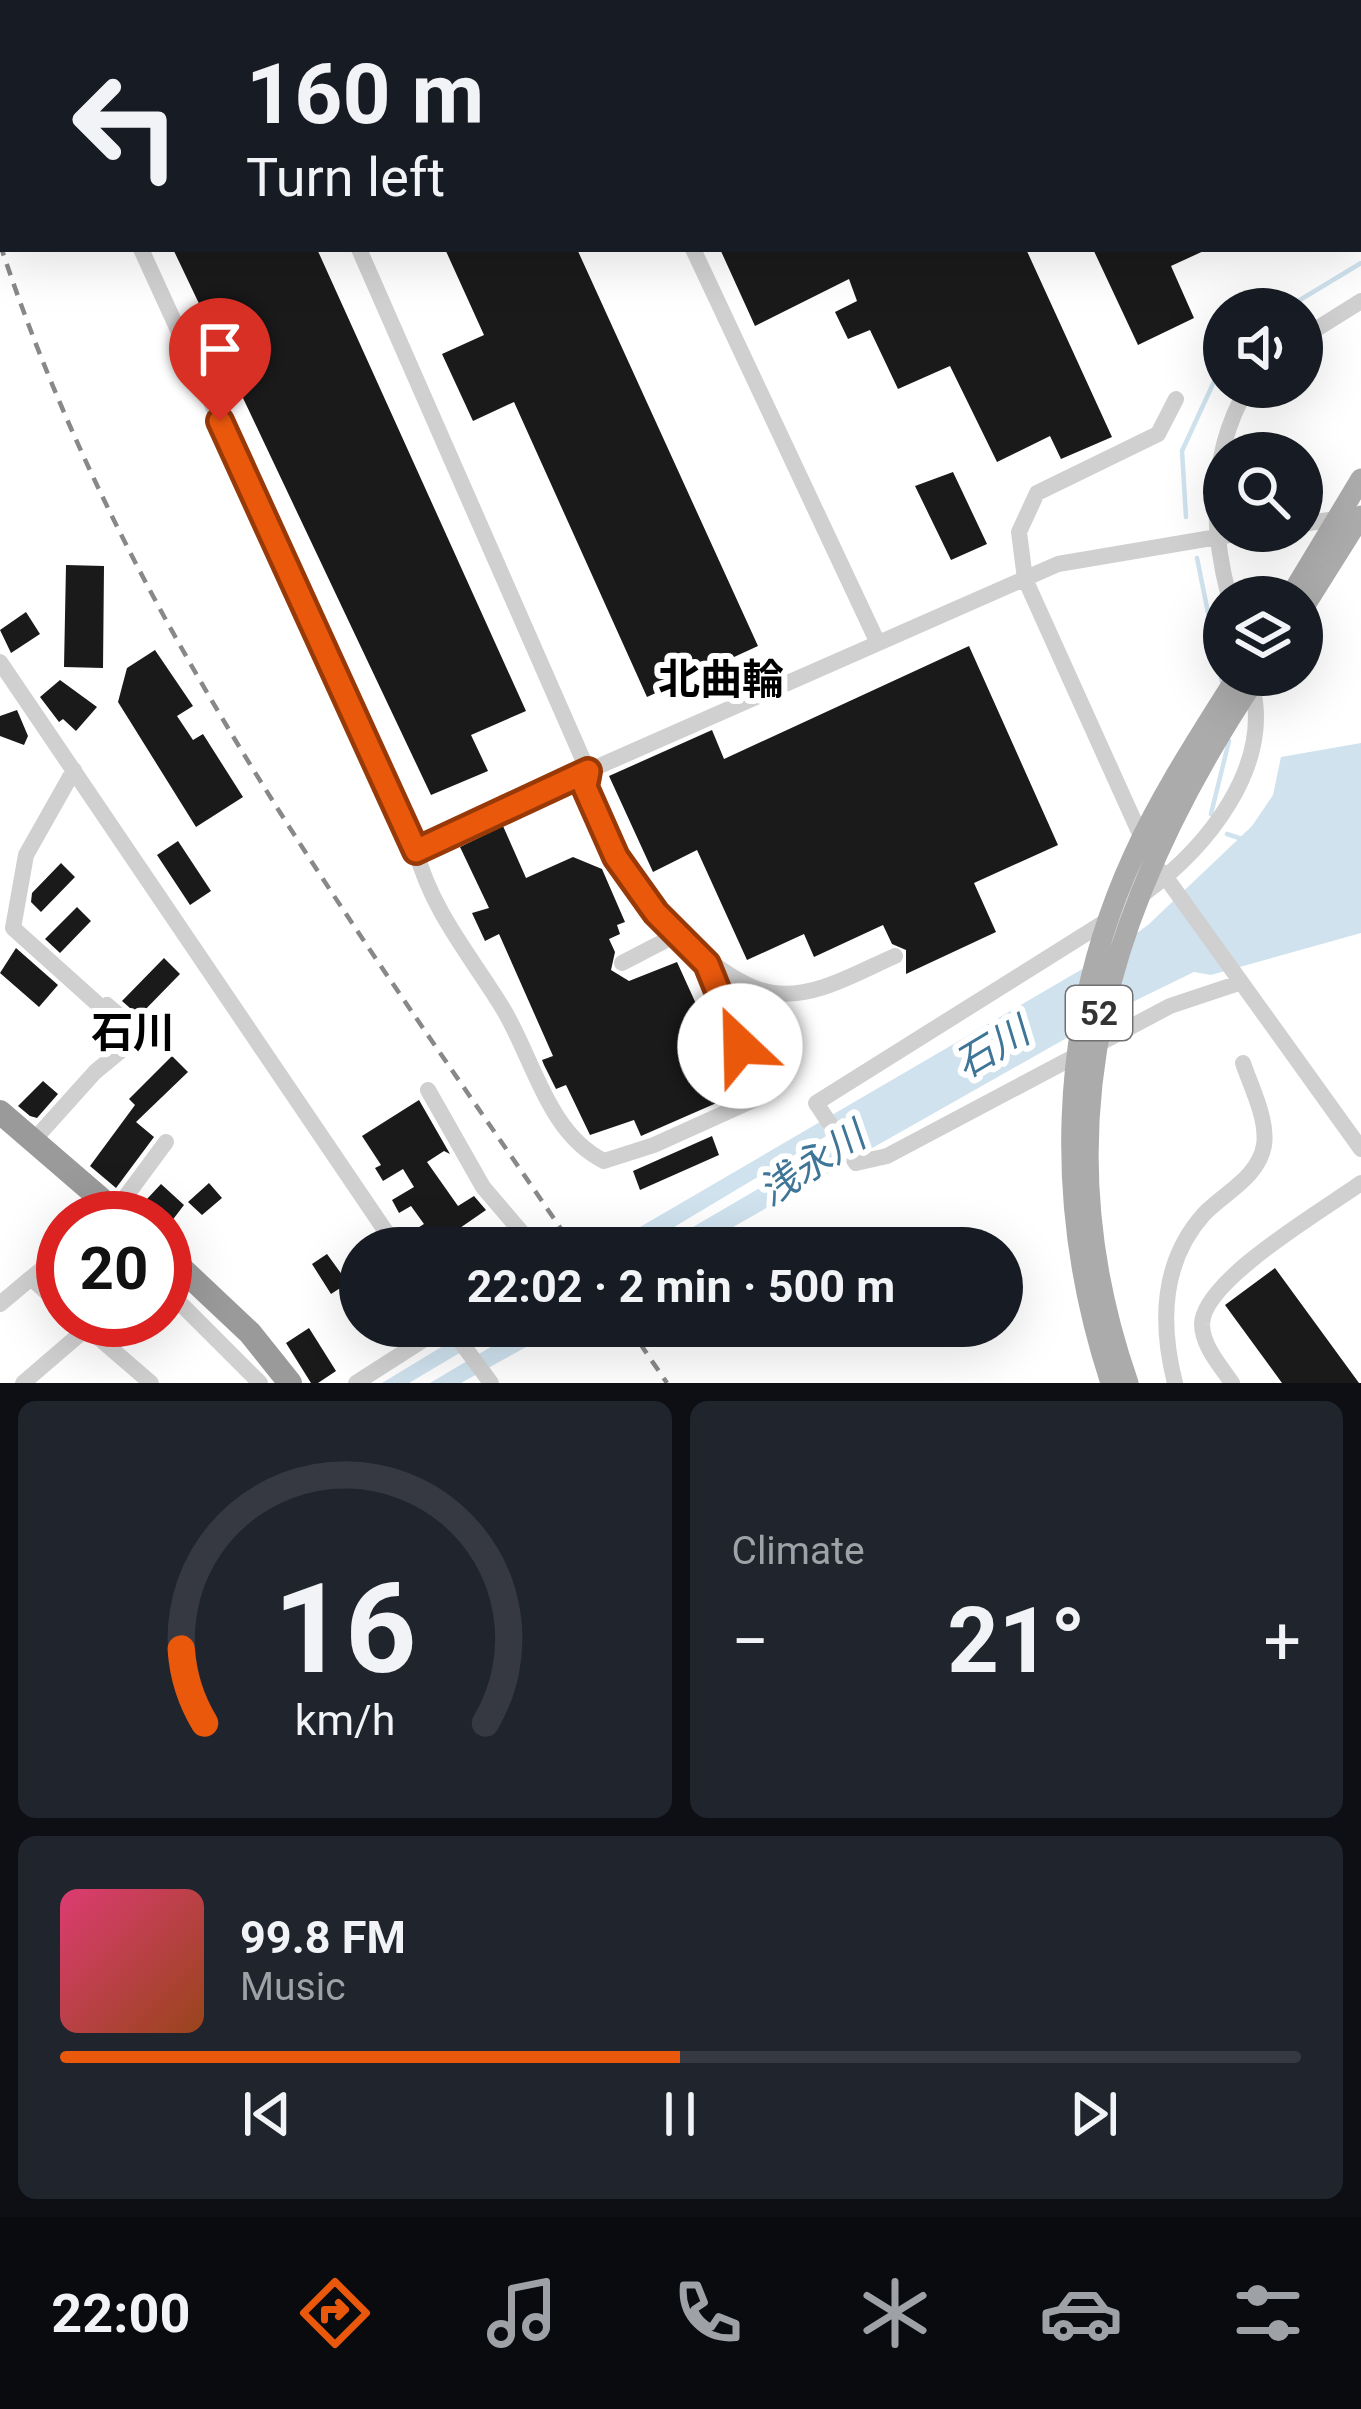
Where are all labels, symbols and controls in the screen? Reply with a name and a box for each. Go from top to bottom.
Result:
text: 160 m [246,45,484,144]
icon: left [48,48,204,204]
text: Turn left [246,146,445,209]
map controls [1203,288,1323,696]
button: sound [1203,288,1323,408]
pin [169,298,271,421]
icon: arrive [187,316,253,382]
button: search [1203,432,1323,552]
button: layers [1203,576,1323,696]
district label: 北曲輪 [658,655,784,704]
position arrow [677,983,803,1109]
road number: 52 [1066,986,1132,1040]
water label: 石川 [947,1006,1041,1088]
district label: 石川 [91,1008,175,1057]
water label: 浅永川 [750,1111,877,1215]
speed limit sign: 20 [36,1191,192,1347]
text: 22:02 · 2 min · 500 m [467,1260,895,1313]
text: Climate [732,1528,865,1574]
text: 16 [273,1556,416,1702]
text: 21° [947,1589,1086,1694]
text: − [732,1603,769,1680]
text: + [1264,1603,1301,1680]
text: km/h [294,1694,395,1744]
text: 99.8 FM [240,1911,406,1964]
text: Music [240,1964,346,2010]
icon: previous [234,2081,300,2147]
icon: pause [647,2081,713,2147]
icon: next [1061,2081,1127,2147]
icon: directions [293,2271,377,2355]
icon: music [480,2271,564,2355]
icon: phone [666,2271,750,2355]
icon: climate [853,2271,937,2355]
icon: car [1039,2271,1123,2355]
icon: filters [1226,2271,1310,2355]
text: 22:00 [51,2282,190,2345]

